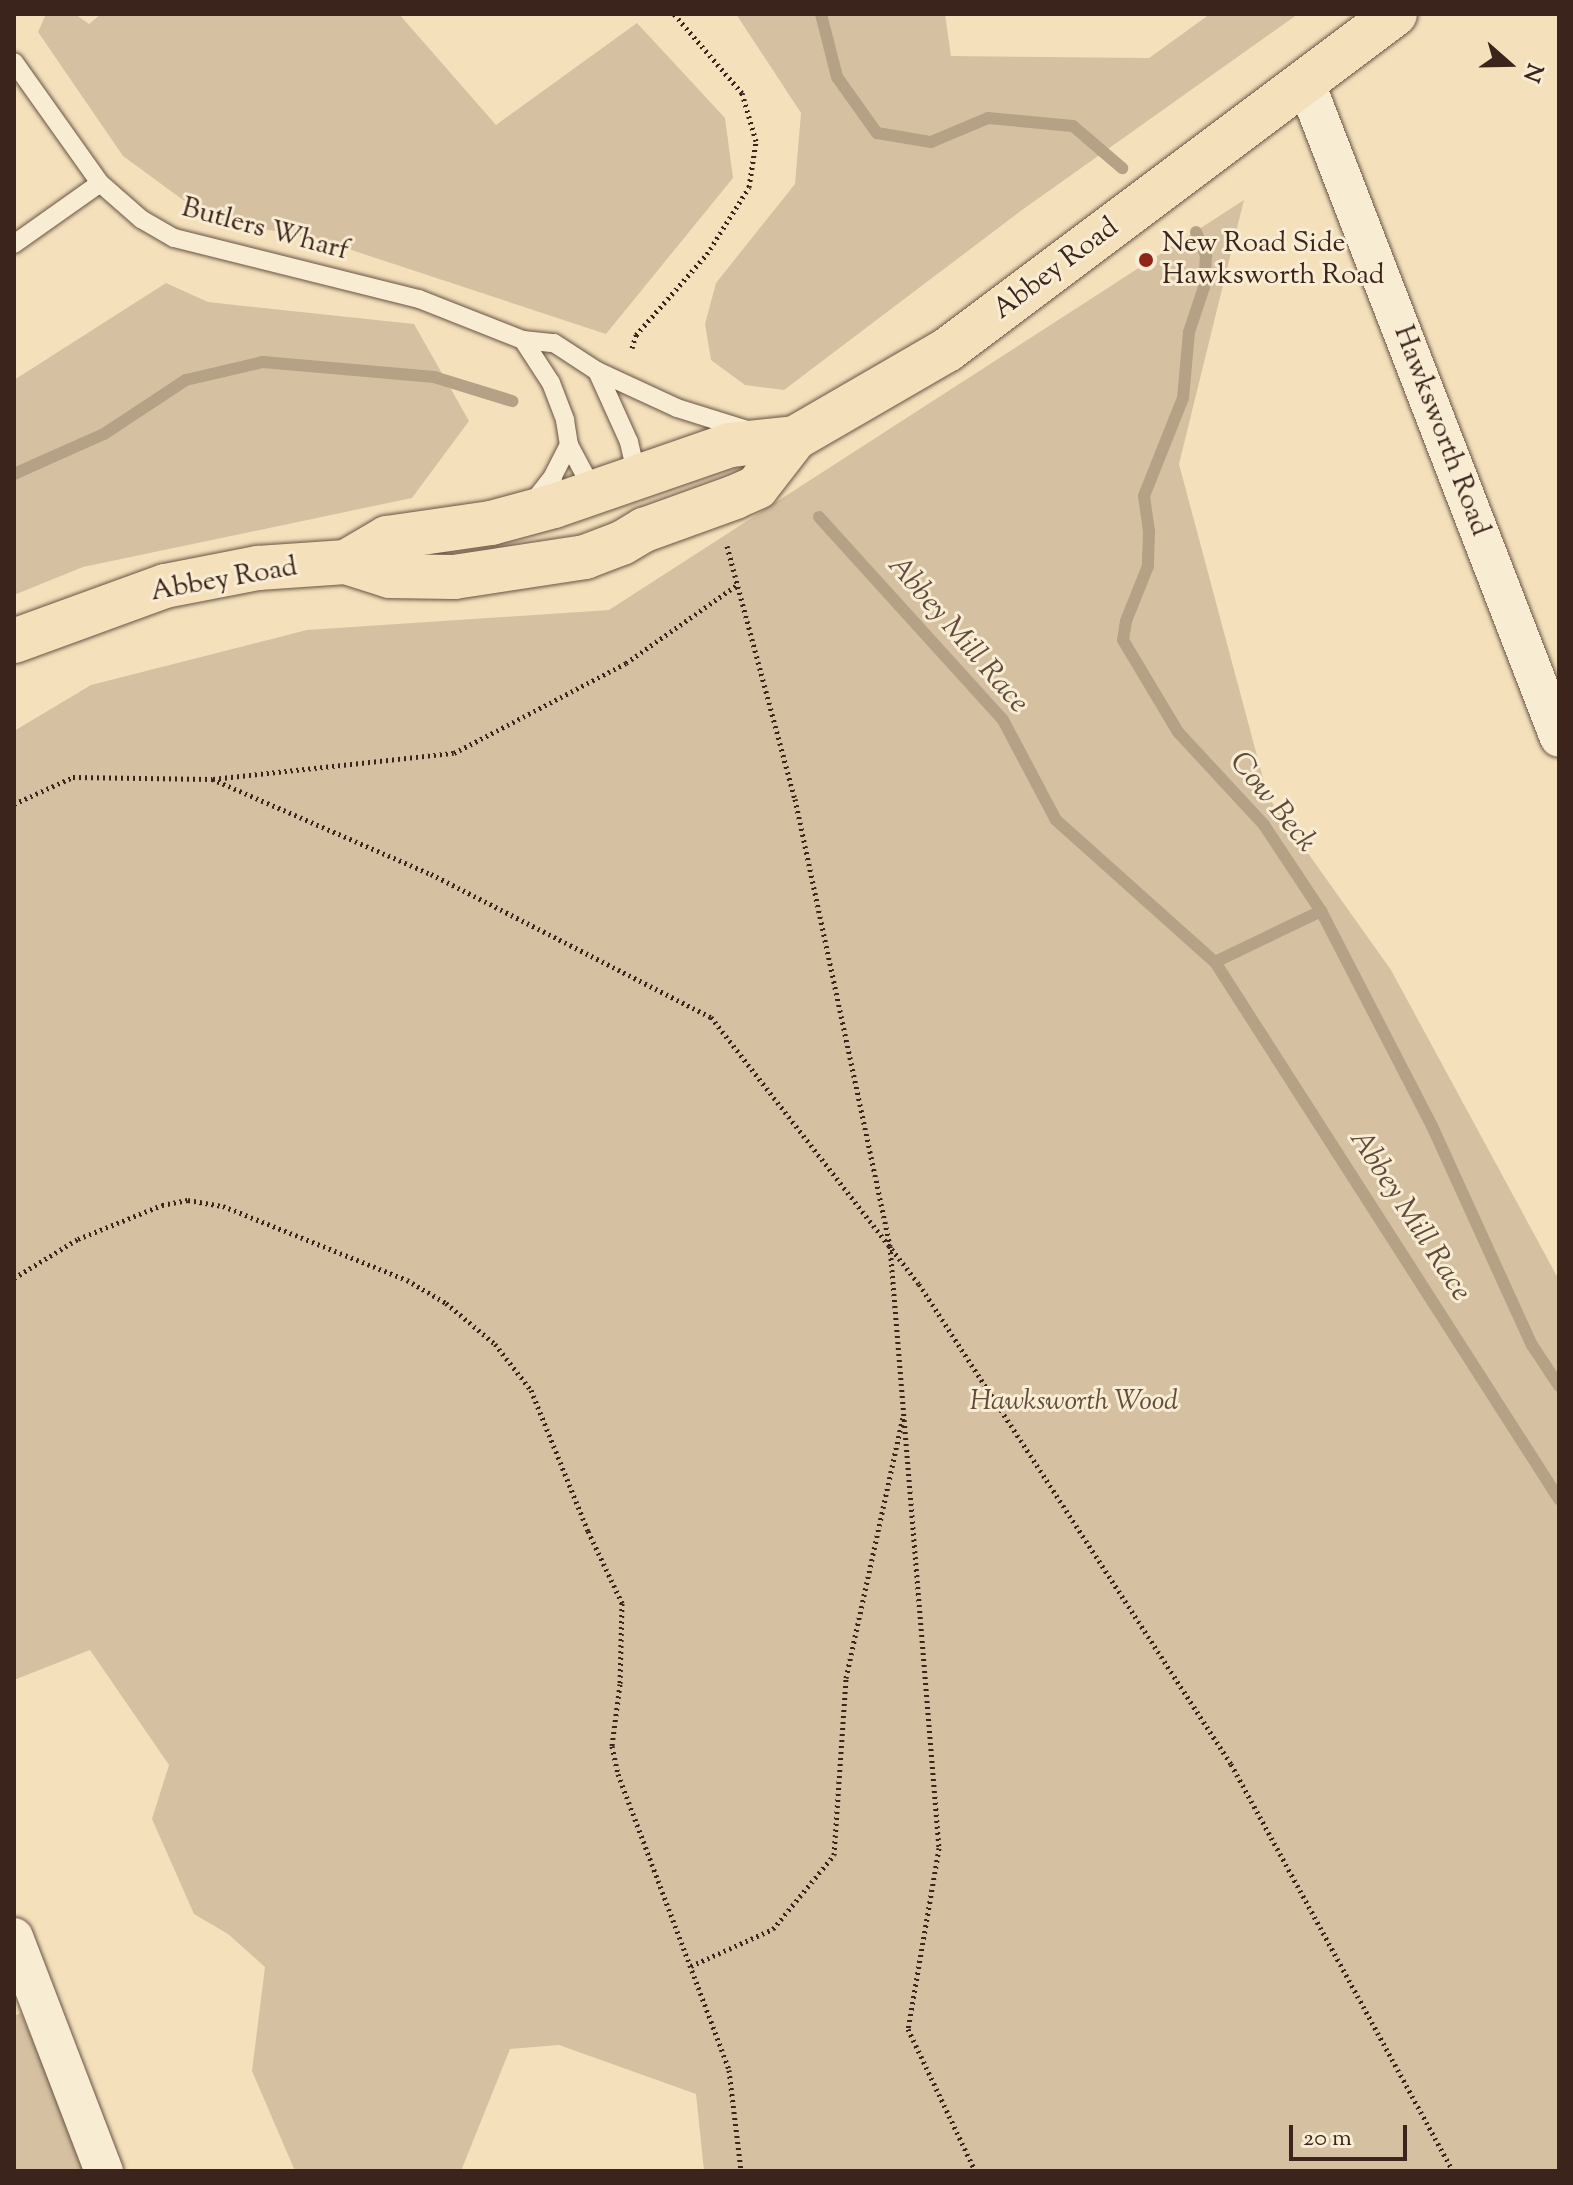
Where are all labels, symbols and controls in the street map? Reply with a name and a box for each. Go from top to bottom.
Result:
north arrow [1469,24,1549,104]
text: N [1514,58,1550,86]
street label: Butlers Wharf [178,192,352,268]
street label: Abbey Road [987,211,1125,327]
place label: New Road Side Hawksworth Road [1162,227,1385,293]
marker: New Road Side Hawksworth Road [1137,251,1155,269]
street label: Hawksworth Road [1385,321,1497,541]
water label: Abbey Mill Race [879,549,1035,721]
street label: Abbey Road [148,551,300,609]
water label: Cow Beck [1221,746,1323,860]
water label: Abbey Mill Race [1340,1124,1478,1308]
park label: Hawksworth Wood [970,1385,1178,1419]
scale bar [1293,2109,1411,2159]
text: 20 m [1303,2122,1352,2156]

